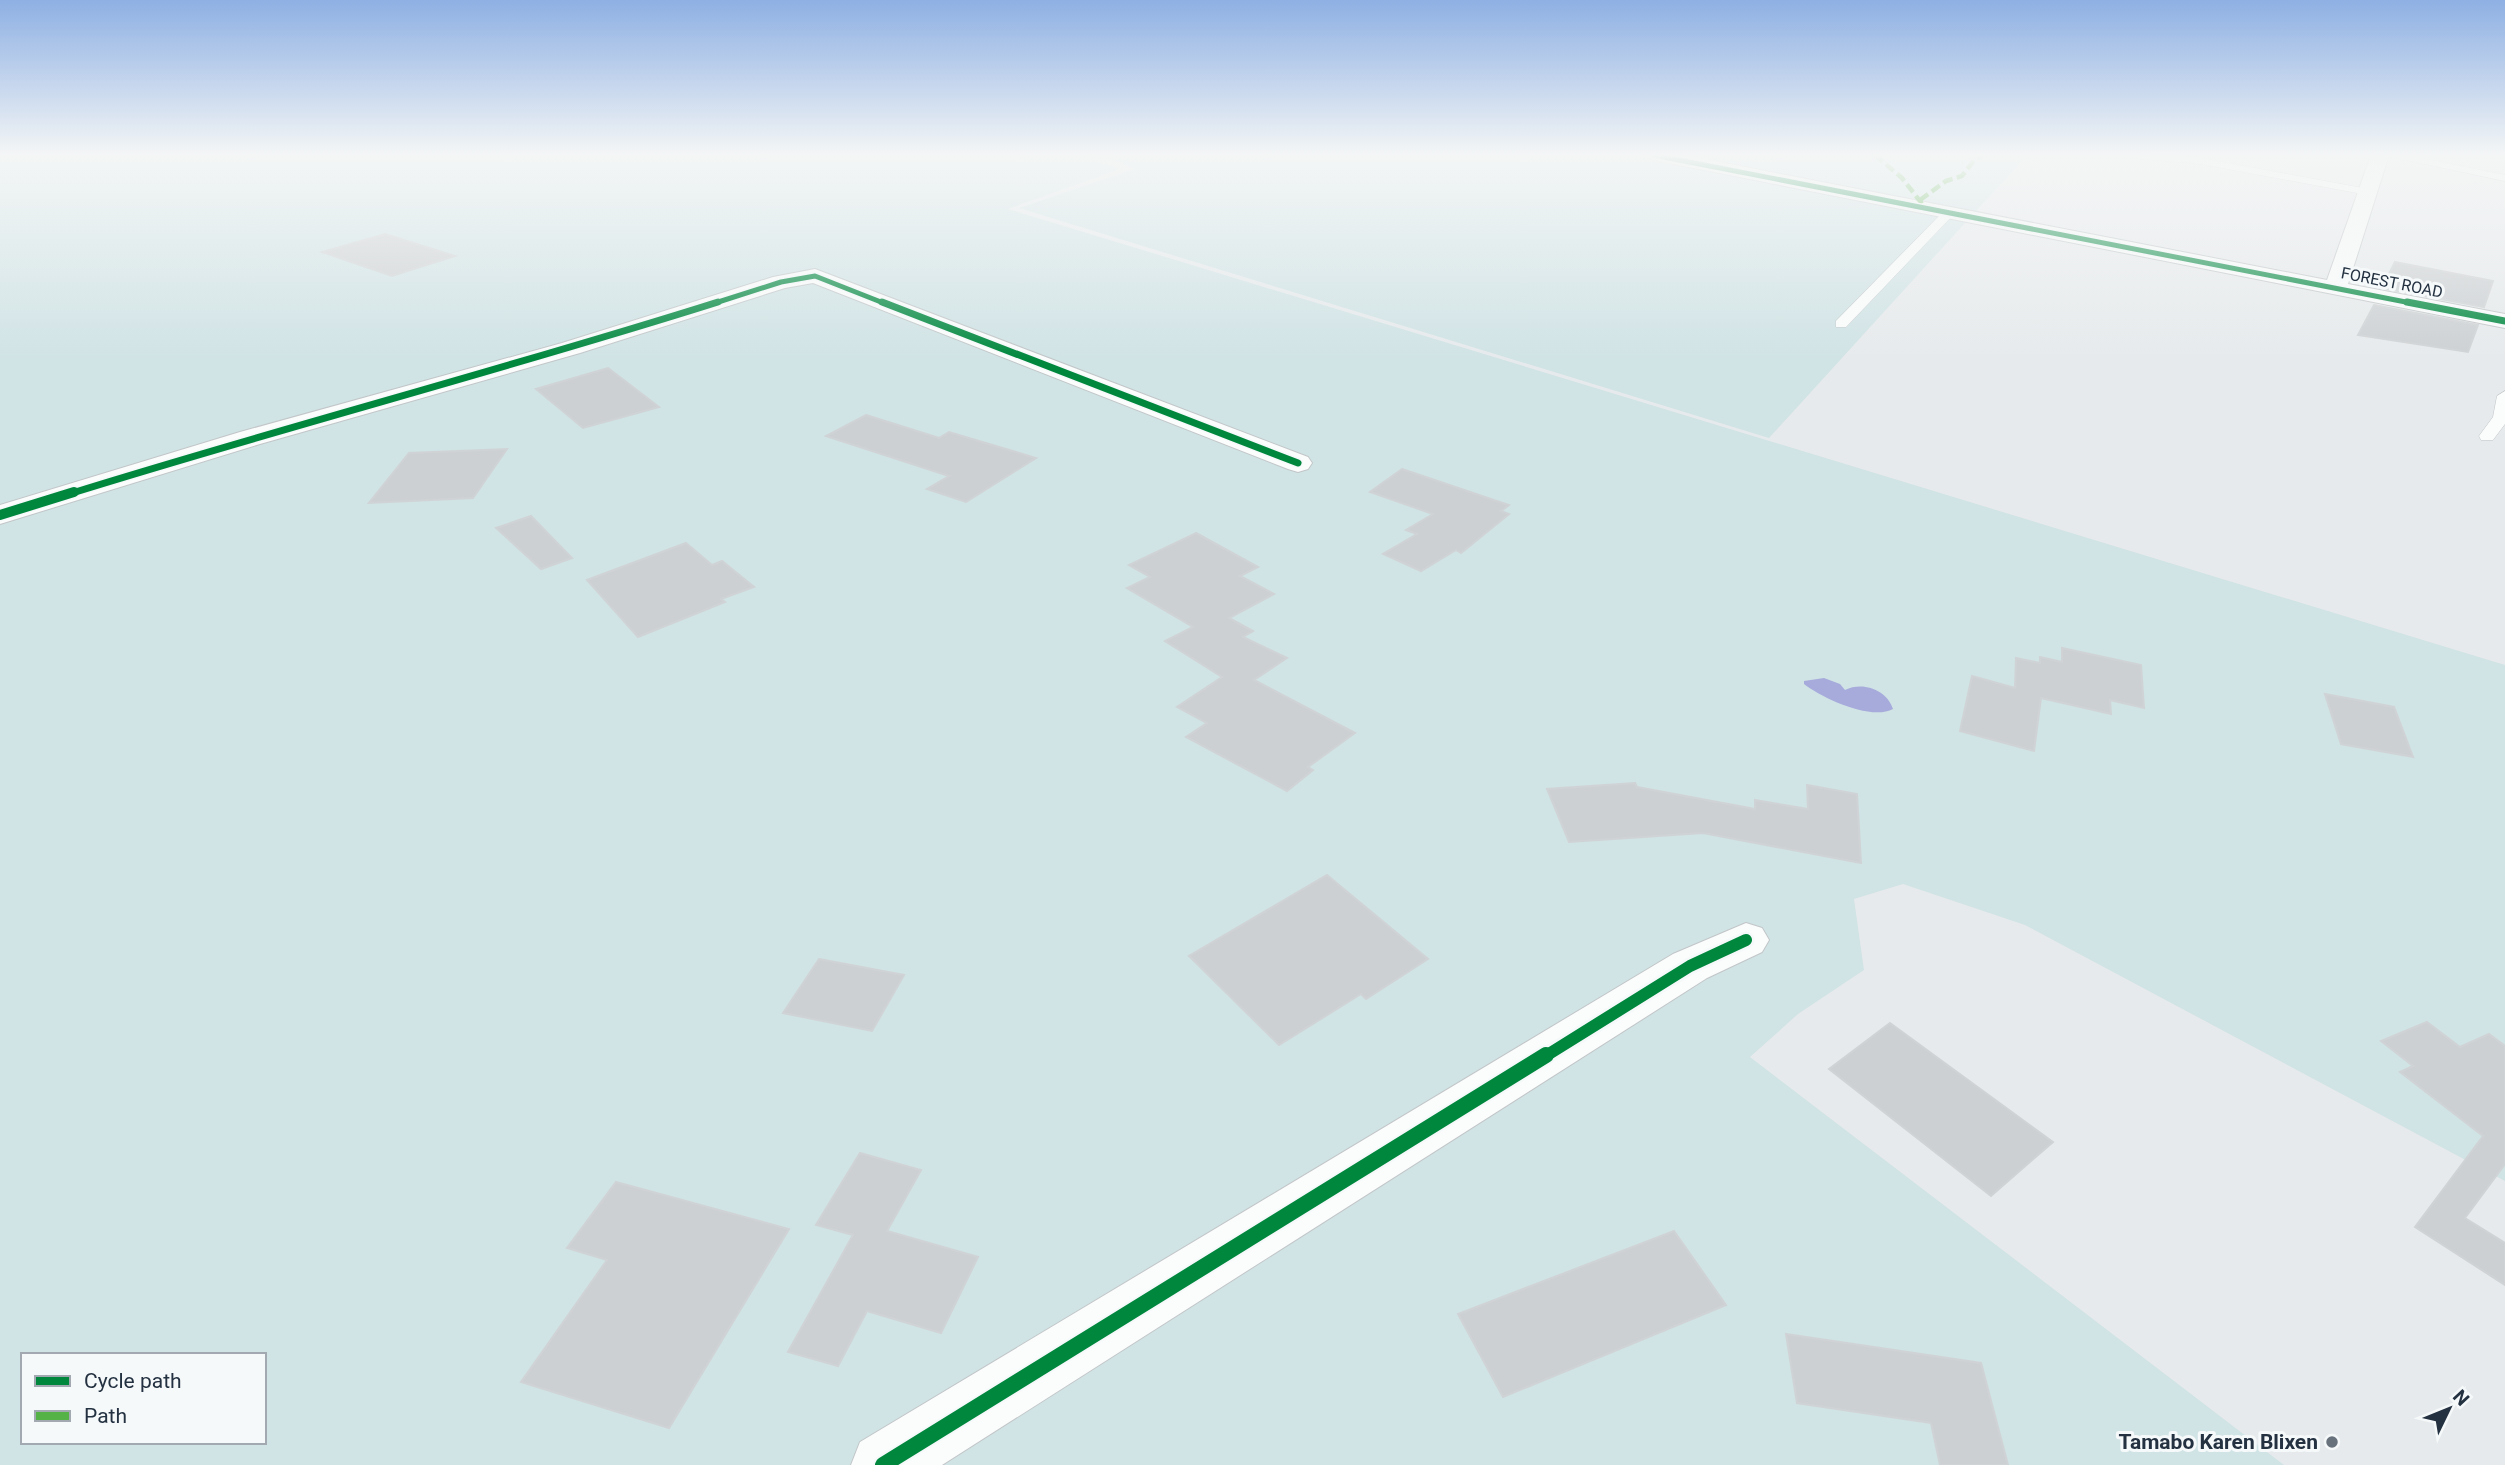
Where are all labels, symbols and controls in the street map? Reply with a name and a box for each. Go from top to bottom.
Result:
street label: FOREST ROAD [2339,263,2444,302]
legend [21,1353,266,1444]
text: Cycle path [84,1369,182,1393]
north arrow [2414,1374,2484,1444]
text: N [2448,1385,2474,1410]
text: Path [84,1404,127,1428]
place label: Tamabo Karen Blixen [2118,1430,2318,1454]
marker: Tamabo Karen Blixen [2324,1434,2340,1450]

